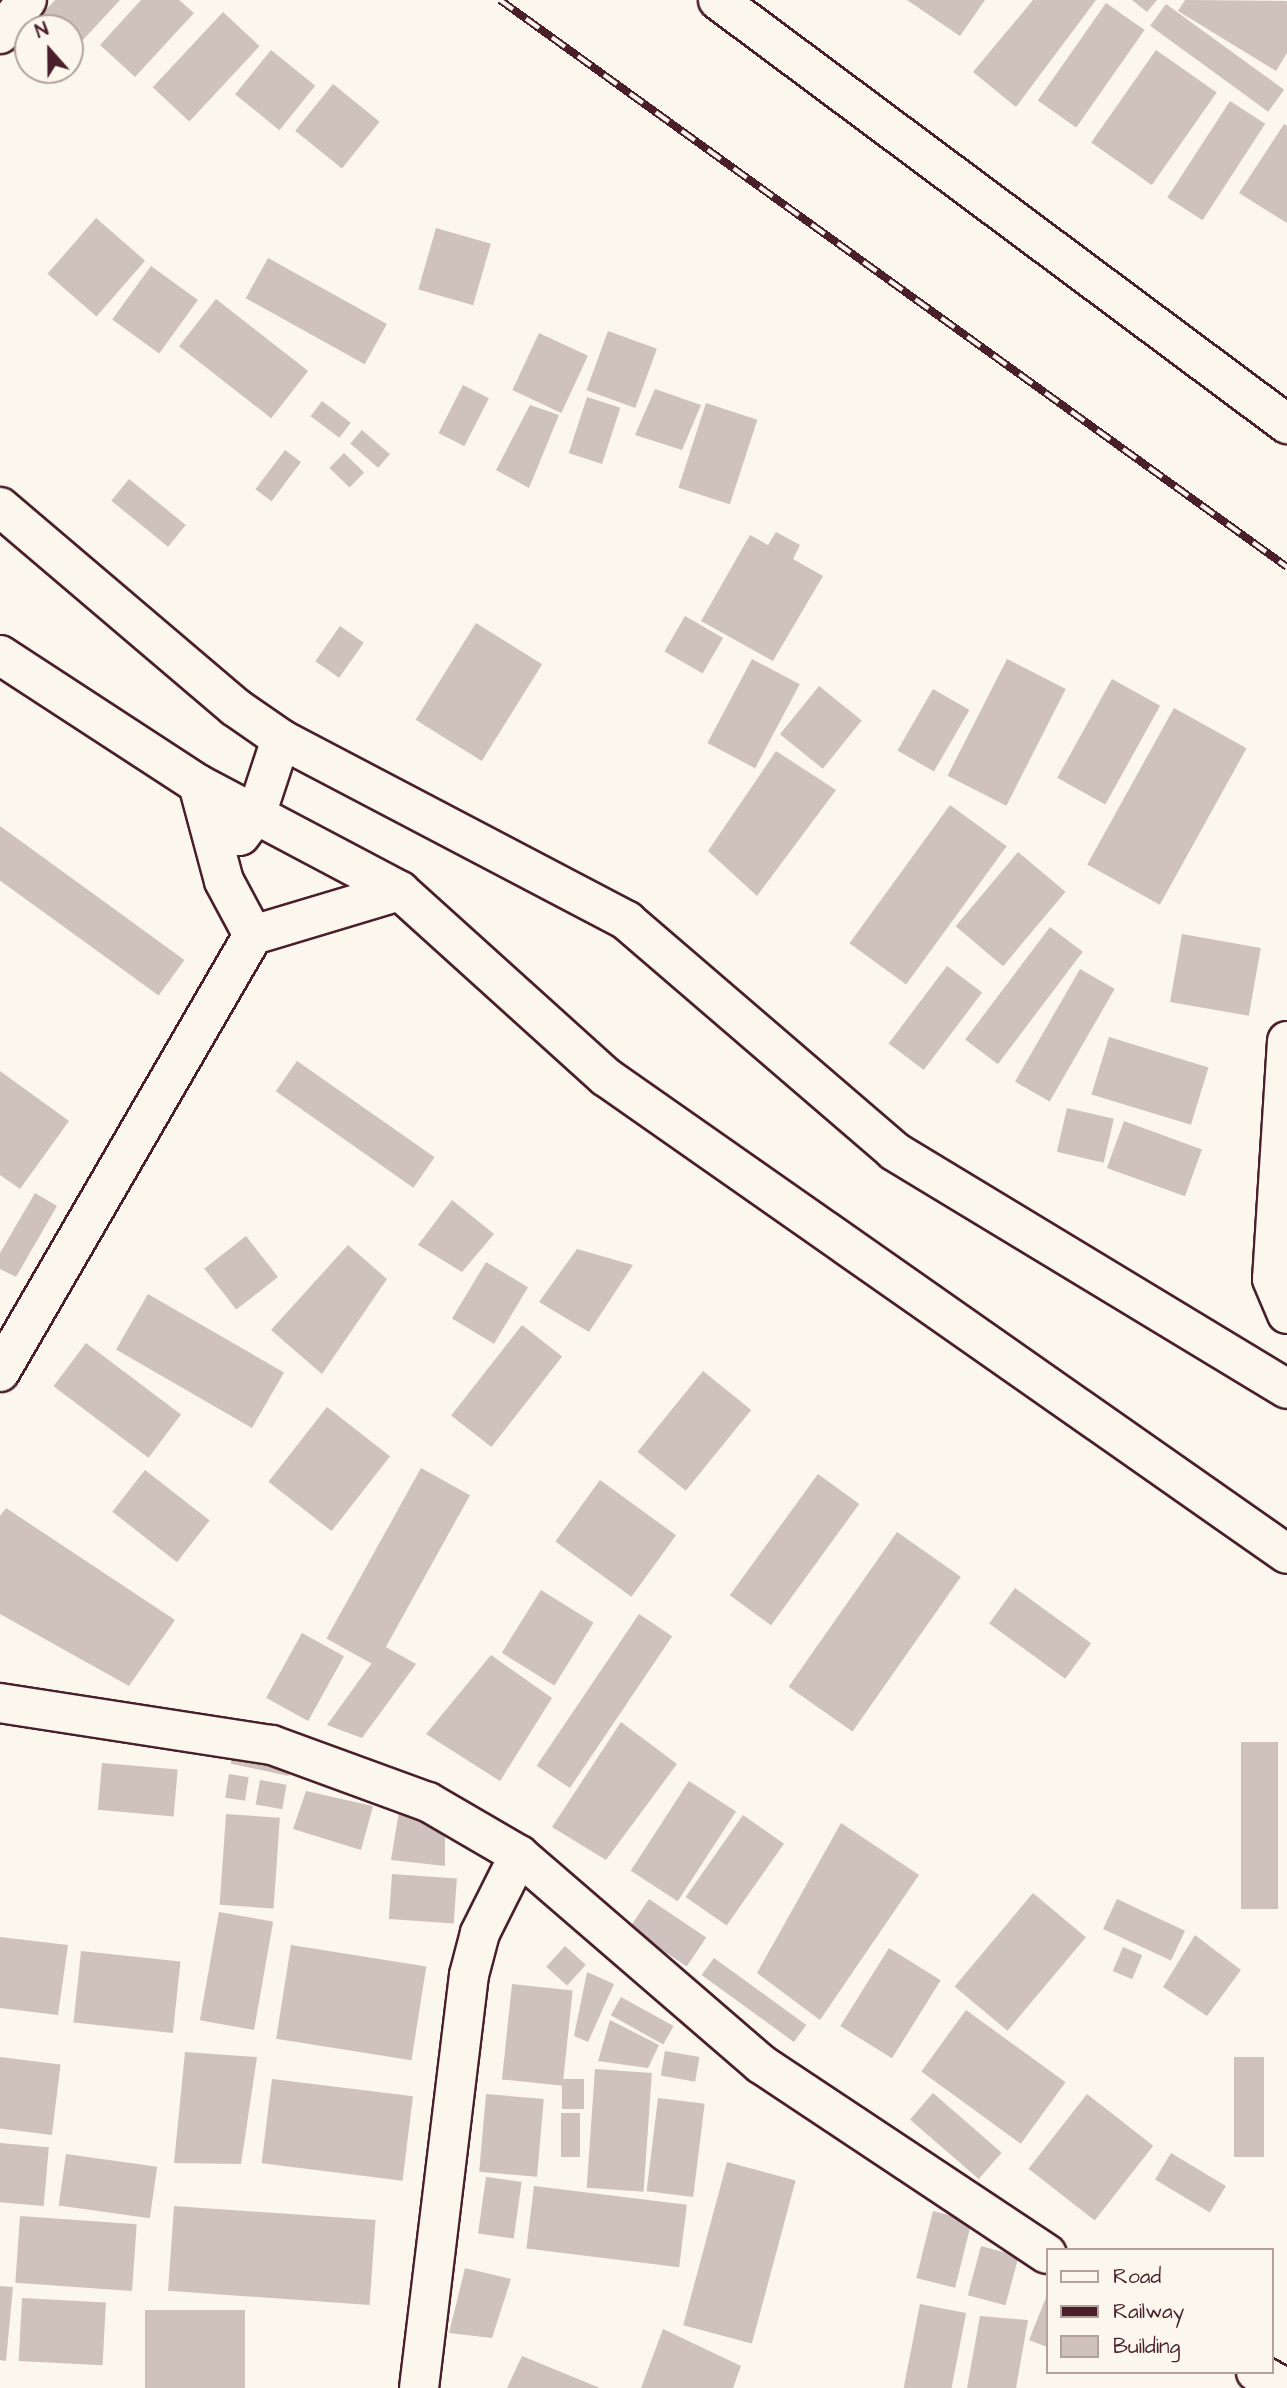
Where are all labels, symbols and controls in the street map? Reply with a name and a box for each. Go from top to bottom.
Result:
north arrow [14,14,84,84]
text: N [32,16,52,46]
legend [1046,2248,1273,2374]
text: Road [1113,2262,1161,2291]
text: Railway [1113,2297,1184,2326]
text: Building [1113,2332,1180,2361]

